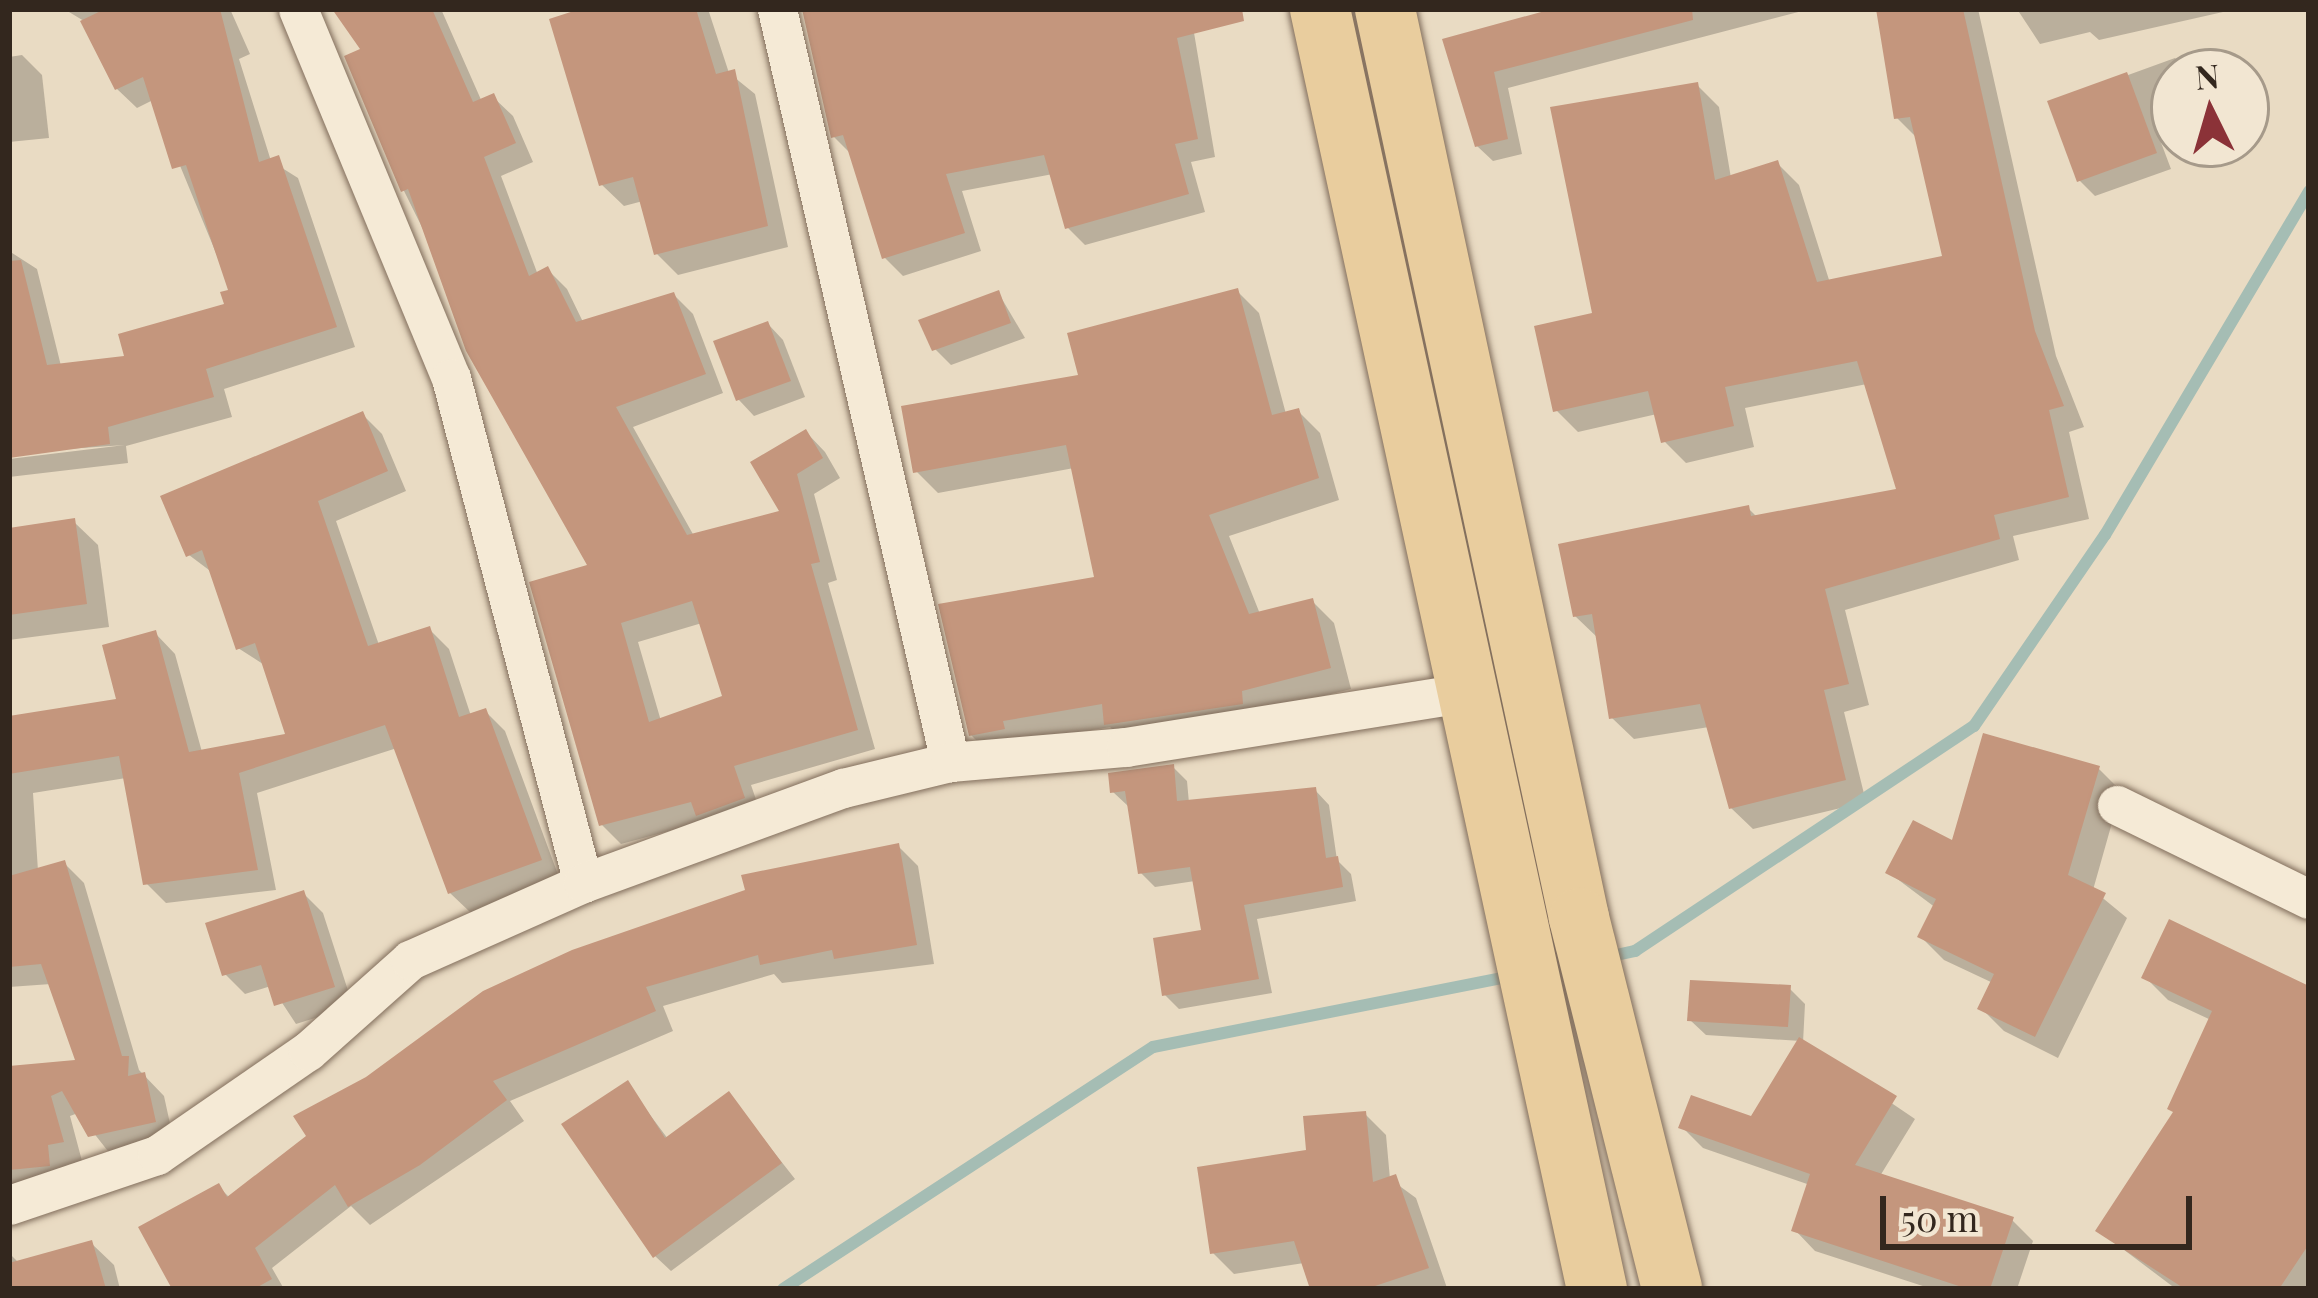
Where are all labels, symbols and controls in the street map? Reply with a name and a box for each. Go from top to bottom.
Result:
north arrow [2150,48,2270,168]
text: N [2193,52,2221,98]
scale bar [1886,1172,2198,1246]
text: 50 m [1901,1193,1978,1241]

